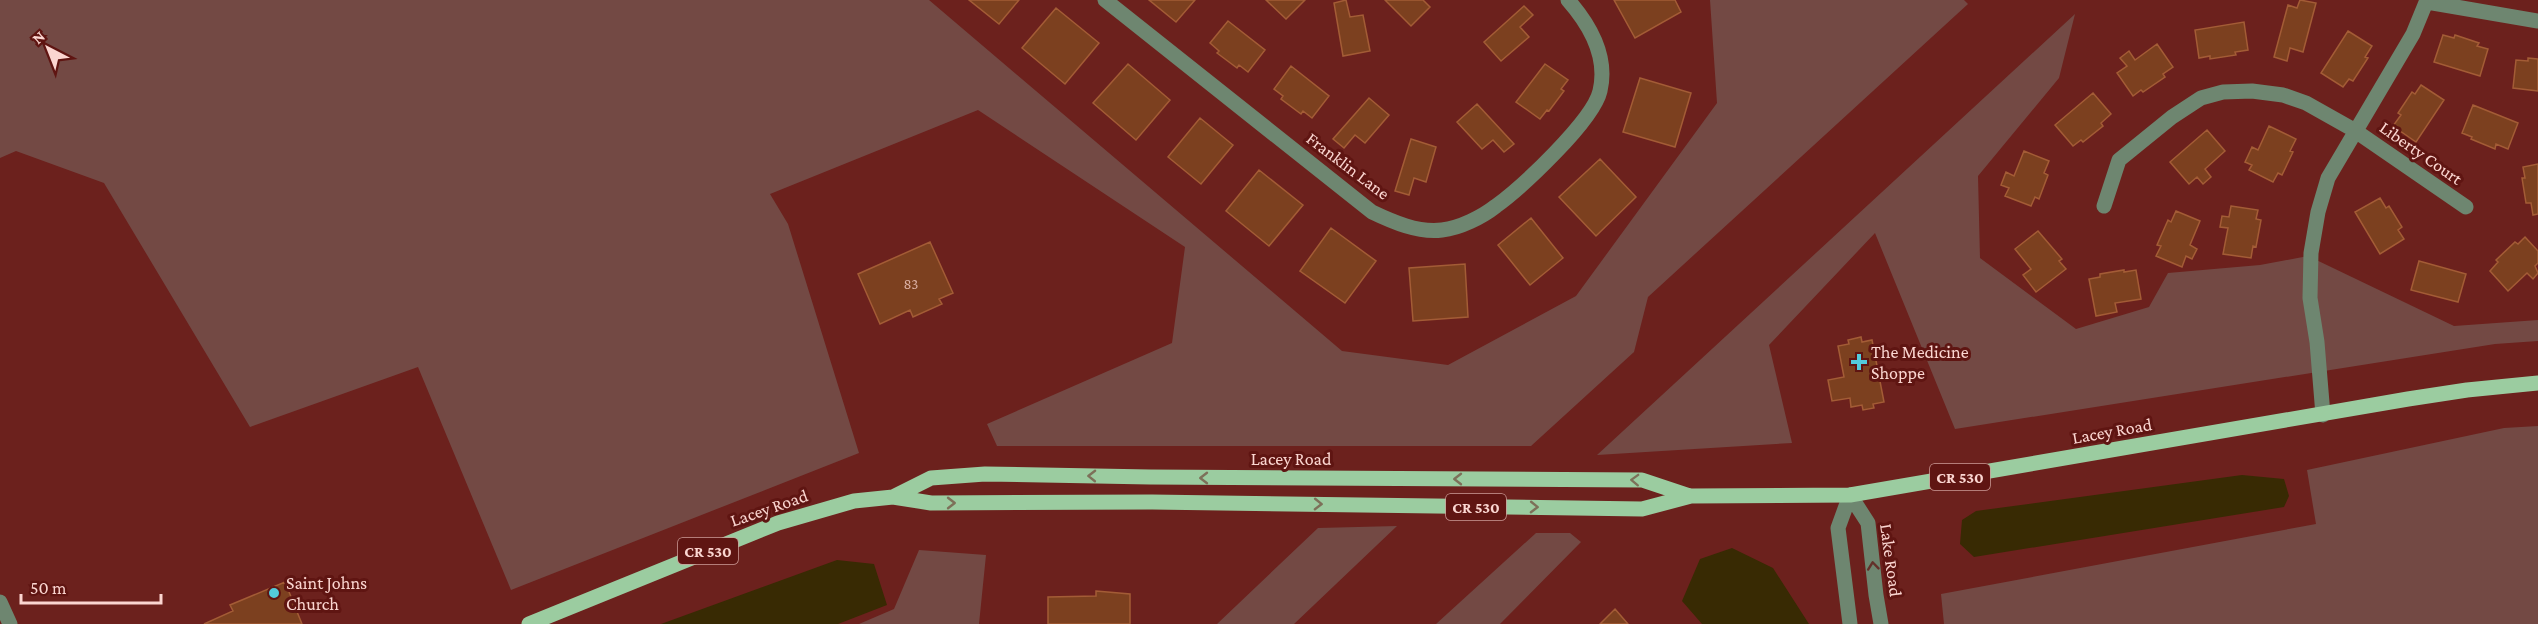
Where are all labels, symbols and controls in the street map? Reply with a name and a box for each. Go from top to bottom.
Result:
north arrow [18,18,78,78]
text: N [29,27,48,47]
street label: Liberty Court [2376,117,2467,189]
street label: Franklin Lane [1303,128,1394,204]
house number: 83 [904,276,918,292]
place label: The Medicine Shoppe [1871,342,1969,383]
marker: The Medicine Shoppe [1852,355,1866,369]
street label: Lacey Road [2071,414,2154,448]
street label: Lacey Road [1251,449,1332,469]
road number: CR 530 [1930,464,1990,490]
one-way arrow [1087,470,1096,482]
one-way arrow [1200,472,1209,484]
one-way arrow [1453,473,1462,485]
one-way arrow [1630,474,1639,487]
street label: Lacey Road [728,485,811,531]
road number: CR 530 [1446,494,1506,520]
one-way arrow [947,497,956,509]
one-way arrow [1313,498,1322,511]
one-way arrow [1529,501,1538,514]
street label: Lake Road [1876,522,1906,598]
road number: CR 530 [678,538,738,564]
one-way arrow [1867,562,1880,571]
scale bar [21,567,160,605]
place label: Saint Johns Church [286,573,367,614]
text: 50 m [30,578,67,598]
marker: Saint Johns Church [267,586,281,600]

